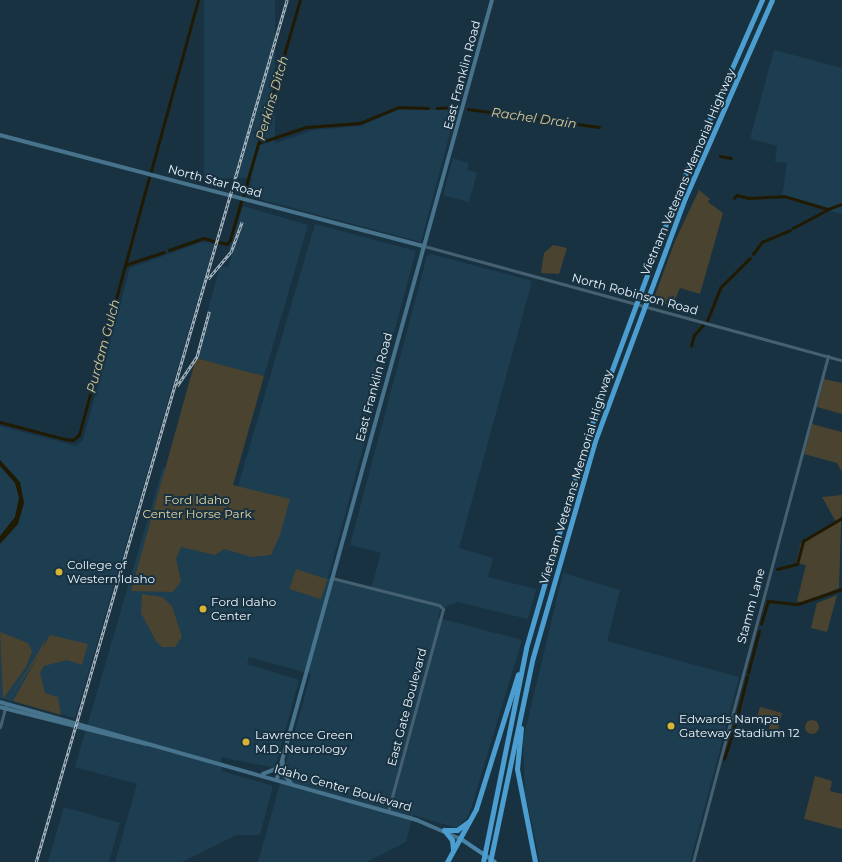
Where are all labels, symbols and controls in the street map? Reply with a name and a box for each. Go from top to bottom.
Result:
street label: East Franklin Road [441,19,483,131]
water label: Perkins Ditch [252,54,292,142]
street label: Vietnam Veterans Memorial Highway [638,66,738,278]
water label: Rachel Drain [490,104,578,132]
street label: North Star Road [166,162,264,200]
street label: North Robinson Road [570,270,700,318]
water label: Purdam Gulch [83,298,123,394]
street label: East Franklin Road [353,331,395,443]
street label: Vietnam Veterans Memorial Highway [536,368,616,586]
park label: Ford Idaho Center Horse Park [142,493,252,521]
place label: College of Western Idaho [67,558,155,586]
marker: College of Western Idaho [54,567,64,577]
street label: Stamm Lane [734,567,768,645]
place label: Ford Idaho Center [211,595,276,623]
marker: Ford Idaho Center [198,604,208,614]
street label: East Gate Boulevard [384,646,430,768]
place label: Edwards Nampa Gateway Stadium 12 [679,712,799,740]
marker: Edwards Nampa Gateway Stadium 12 [666,721,676,731]
place label: Lawrence Green M.D. Neurology [255,728,353,756]
marker: Lawrence Green M.D. Neurology [240,736,252,748]
street label: Idaho Center Boulevard [273,761,413,815]

